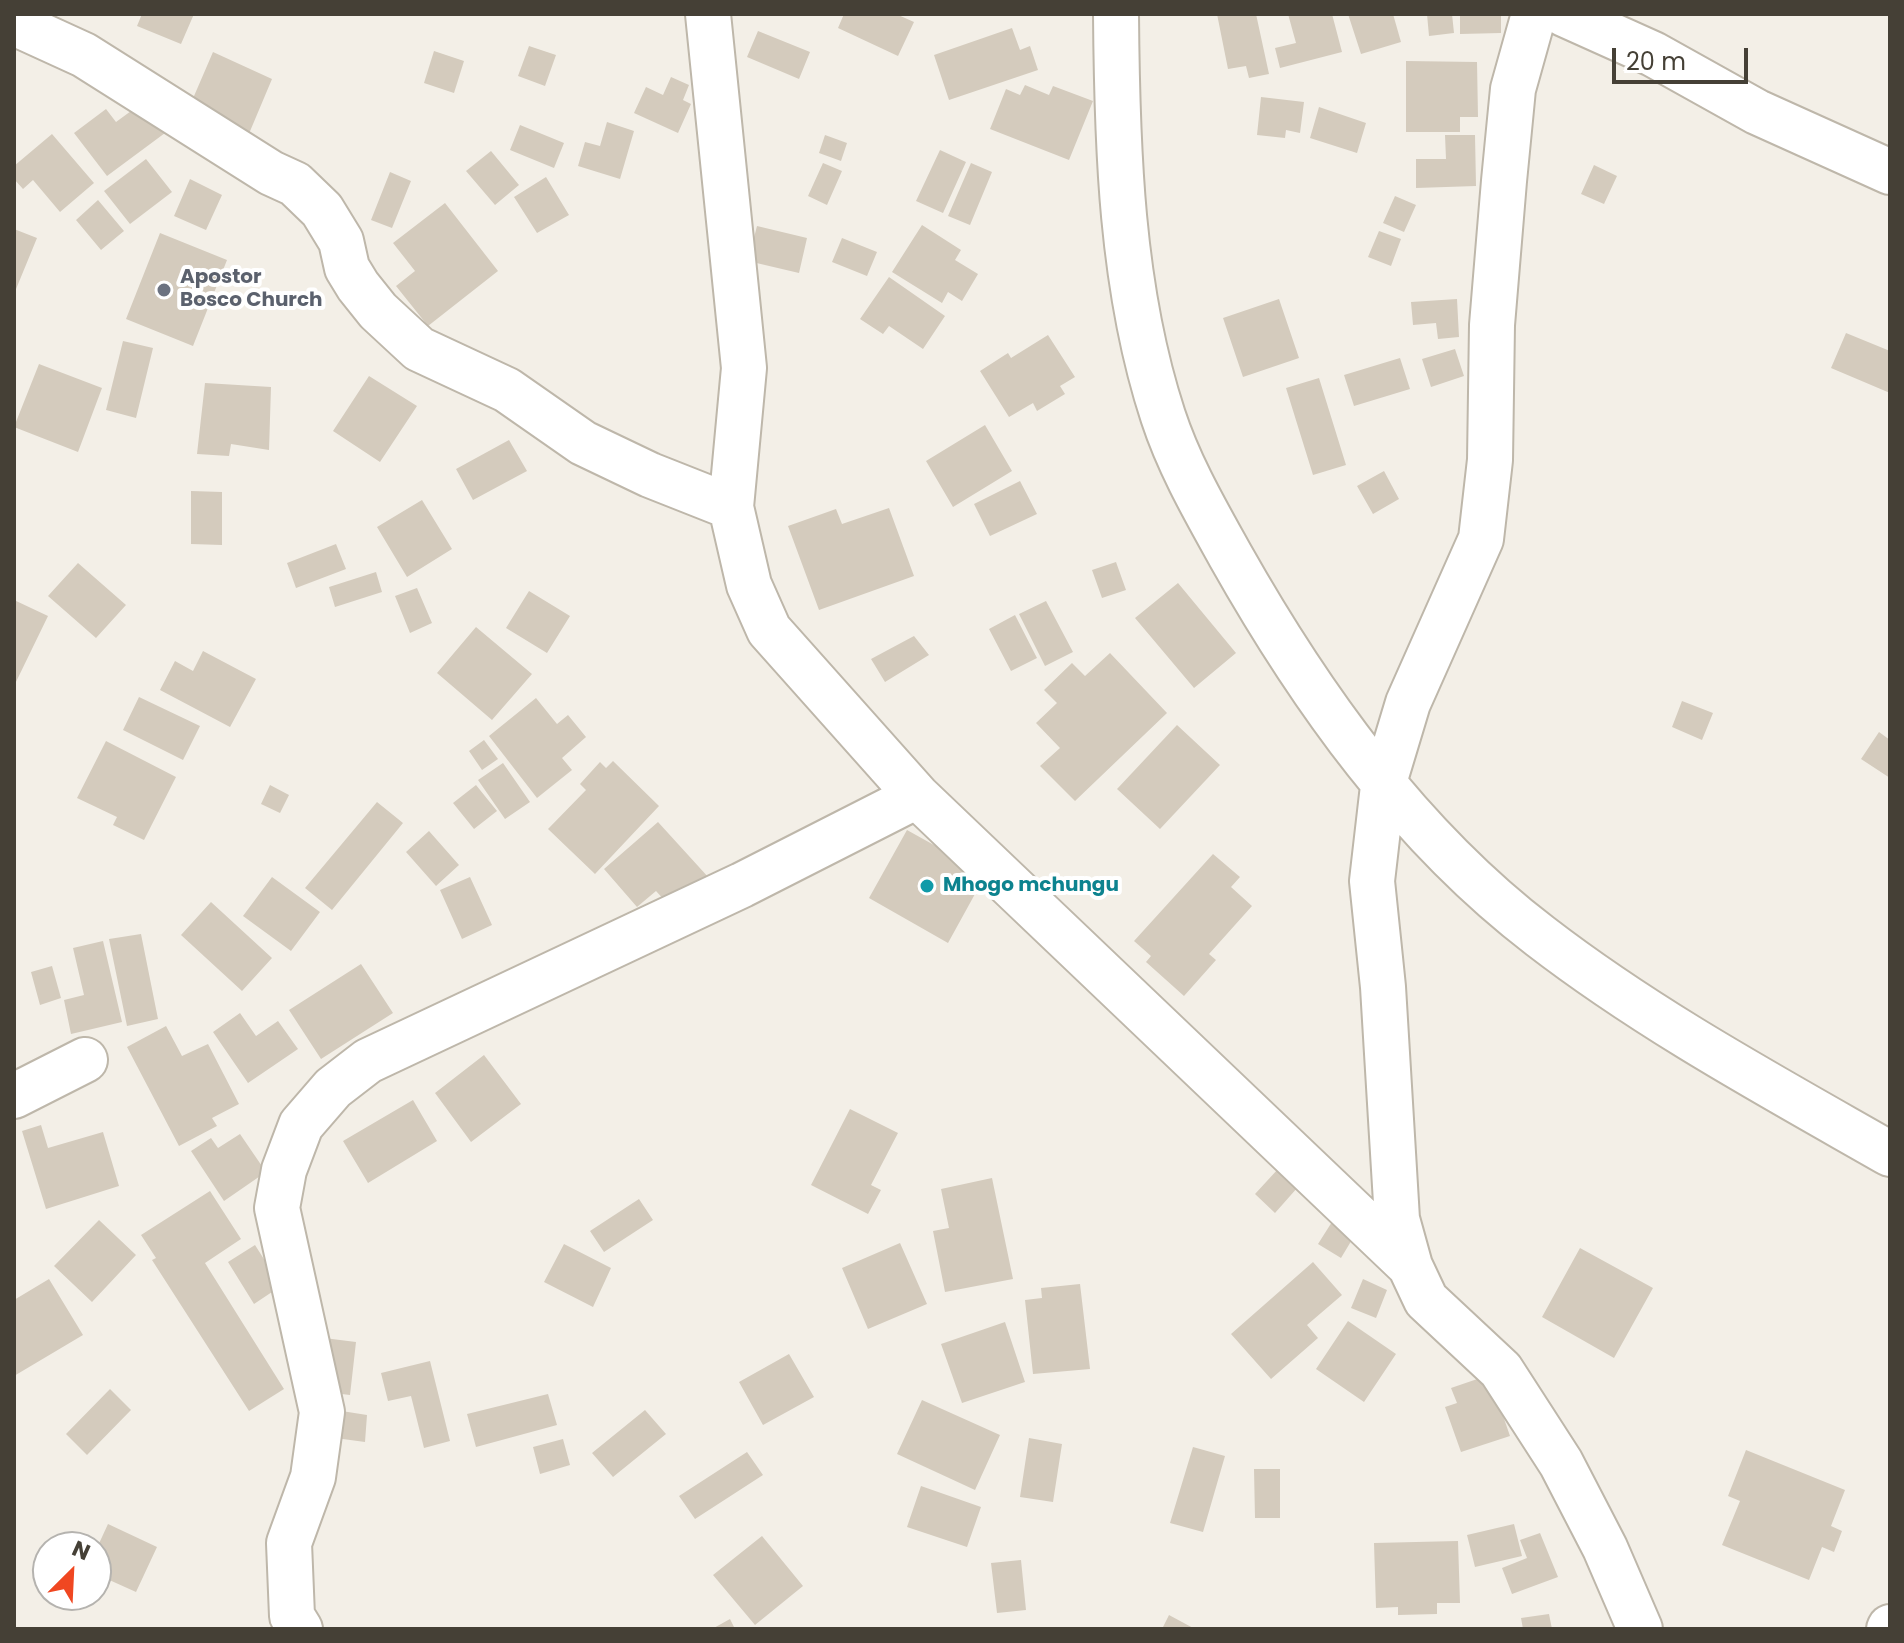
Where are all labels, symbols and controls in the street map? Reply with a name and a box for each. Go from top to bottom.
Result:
scale bar [1616,32,1752,82]
text: 20 m [1626,45,1686,78]
place label: Apostor Bosco Church [180,266,322,313]
marker: Apostor Bosco Church [155,281,173,299]
place label: Mhogo mchungu [943,874,1119,898]
marker: Mhogo mchungu [918,877,936,895]
north arrow [32,1531,112,1611]
text: N [67,1533,95,1568]

